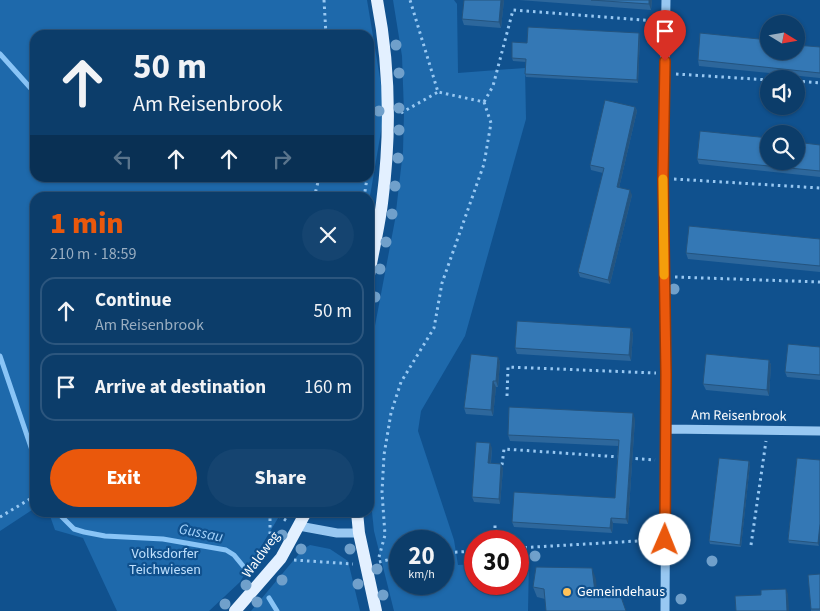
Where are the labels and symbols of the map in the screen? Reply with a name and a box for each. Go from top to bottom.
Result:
pin [644,10,686,61]
north arrow [760,15,805,60]
street label: Am Reisenbrook [691,405,787,427]
position arrow [638,513,690,565]
water label: Gussau [177,518,225,548]
street label: Waldweg [237,528,285,582]
speed limit sign: 30 [464,530,529,595]
park label: Volksdorfer Teichwiesen [129,544,201,580]
place label: Gemeindehaus [577,582,665,602]
marker: Gemeindehaus [561,586,573,598]

